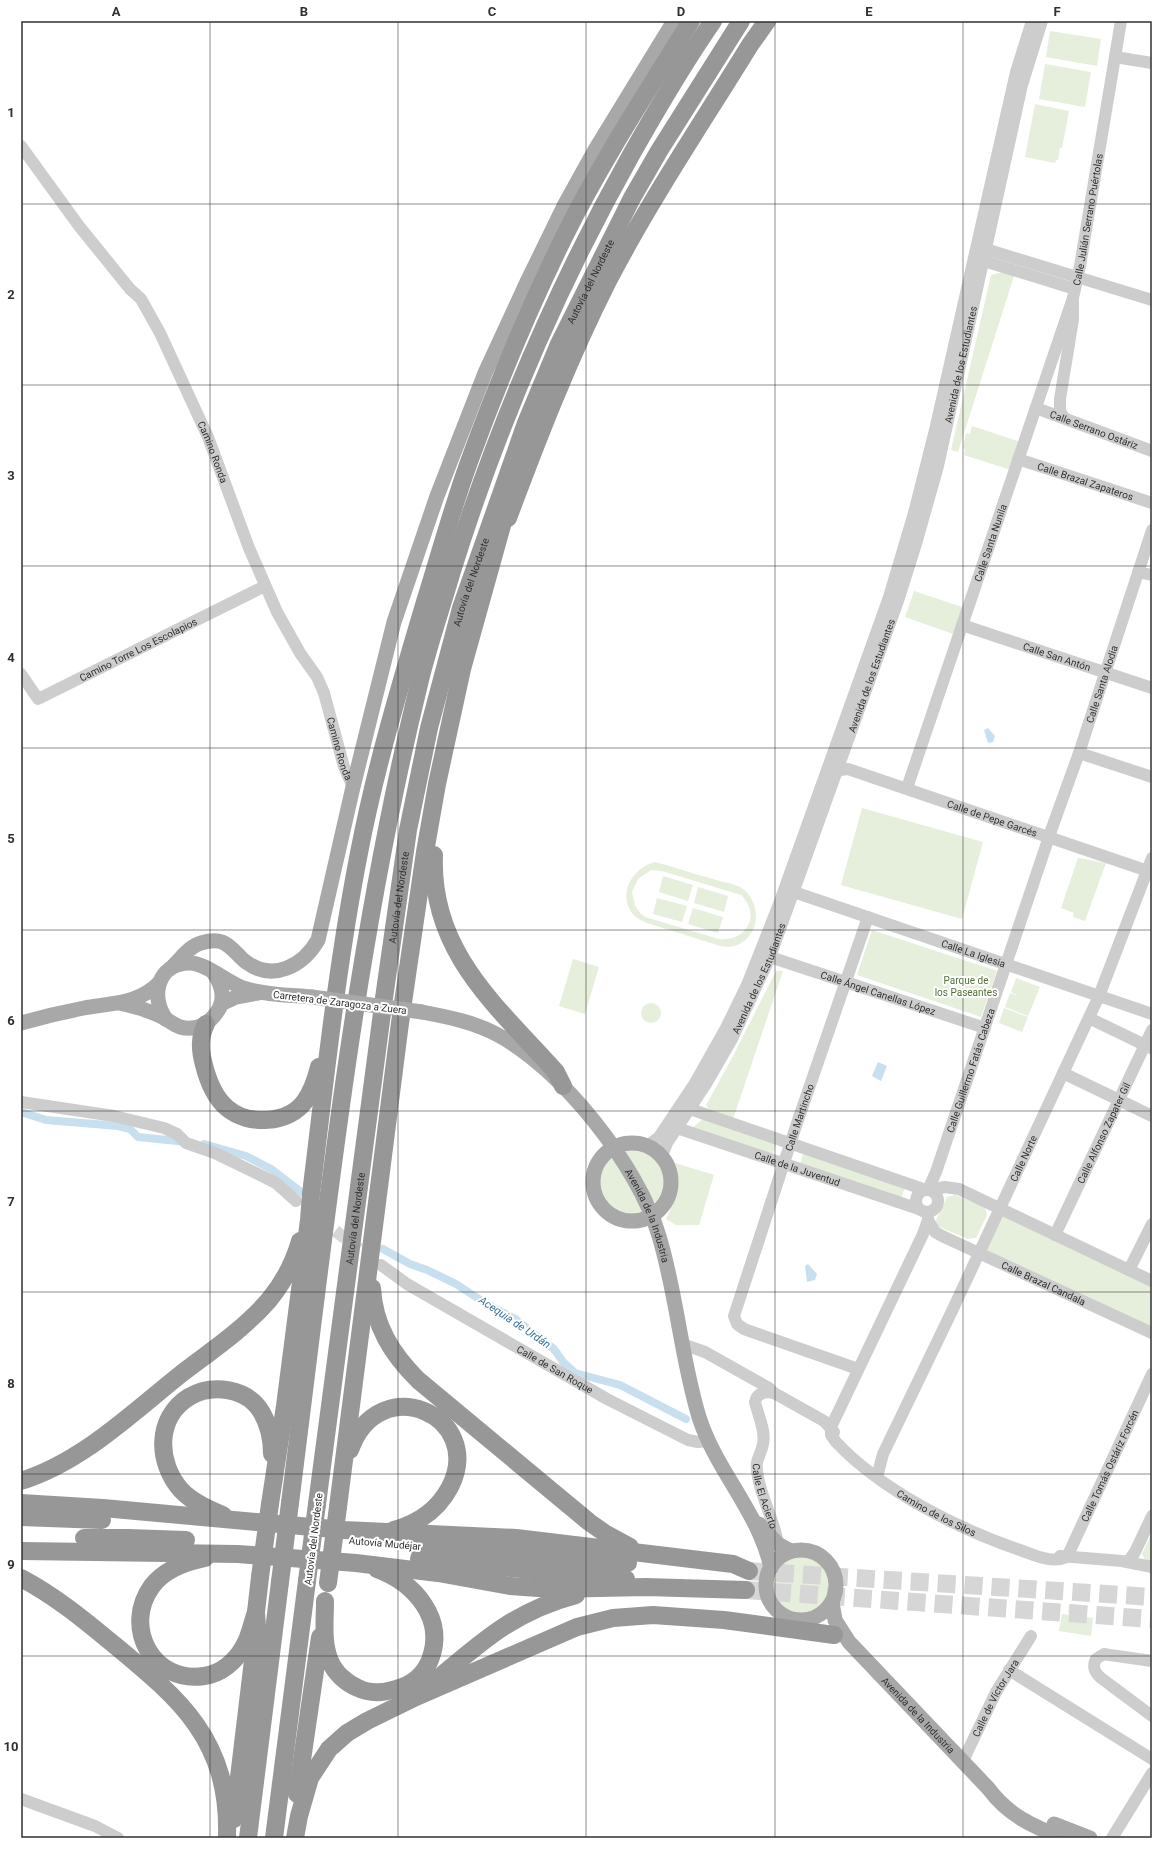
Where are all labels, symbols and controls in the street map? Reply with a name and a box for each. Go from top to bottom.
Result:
text: A [112,4,121,19]
text: B [300,4,308,19]
text: C [488,4,497,19]
text: D [677,4,685,19]
text: E [865,4,873,19]
text: F [1053,4,1061,19]
text: 1 [7,105,15,120]
street label: Calle Julián Serrano Puértolas [1071,153,1105,287]
street label: Autovía del Nordeste [565,238,616,326]
text: 2 [7,287,15,302]
street label: Avenida de los Estudiantes [943,305,979,424]
street label: Calle Serrano Ostáriz [1048,409,1140,451]
street label: Camino Ronda [195,420,229,485]
street label: Calle Brazal Zapateros [1036,461,1135,502]
text: 3 [7,468,15,483]
street label: Calle Santa Nunila [972,503,1009,583]
street label: Autovía del Nordeste [451,537,491,628]
street label: Camino Torre Los Escolapios [78,616,199,683]
street label: Avenida de los Estudiantes [846,618,897,734]
street label: Calle San Antón [1022,641,1092,673]
street label: Calle Santa Alodia [1084,644,1120,724]
text: 4 [7,650,15,665]
street label: Camino Ronda [325,716,354,782]
street label: Calle de Pepe Garcés [946,798,1038,839]
text: 5 [7,831,15,846]
street label: Autovía del Nordeste [387,851,411,944]
street label: Avenida de los Estudiantes [730,922,788,1036]
street label: Calle La Iglesia [940,938,1007,970]
street label: Calle Ángel Canellas López [819,969,937,1017]
park label: Parque de los Paseantes [935,975,997,998]
street label: Carretera de Zaragoza a Zuera [273,989,407,1016]
street label: Calle Guillermo Fatás Cabeza [945,1007,997,1134]
text: 6 [7,1013,15,1028]
street label: Calle Alfonso Zapater Gil [1075,1081,1132,1185]
street label: Calle Martincho [783,1082,816,1152]
street label: Calle Norte [1008,1134,1039,1183]
street label: Calle de la Juventud [753,1149,841,1188]
street label: Avenida de la Industria [623,1167,671,1264]
street label: Autovía del Nordeste [344,1172,367,1265]
text: 7 [7,1194,15,1209]
street label: Calle Brazal Candala [1000,1259,1087,1308]
water label: Acequia de Urdán [476,1293,553,1351]
street label: Calle de San Roque [515,1343,595,1396]
text: 8 [7,1376,15,1391]
street label: Calle Tomás Ostáriz Forcén [1079,1408,1141,1524]
street label: Calle El Acierto [751,1463,779,1530]
street label: Camino de los Silos [895,1488,978,1538]
street label: Autovía del Nordeste [302,1492,325,1586]
street label: Autovía Mudéjar [348,1535,422,1552]
text: 9 [7,1557,15,1572]
street label: Calle de Víctor Jara [970,1657,1021,1739]
street label: Avenida de la Industria [879,1675,957,1756]
text: 10 [4,1739,18,1754]

